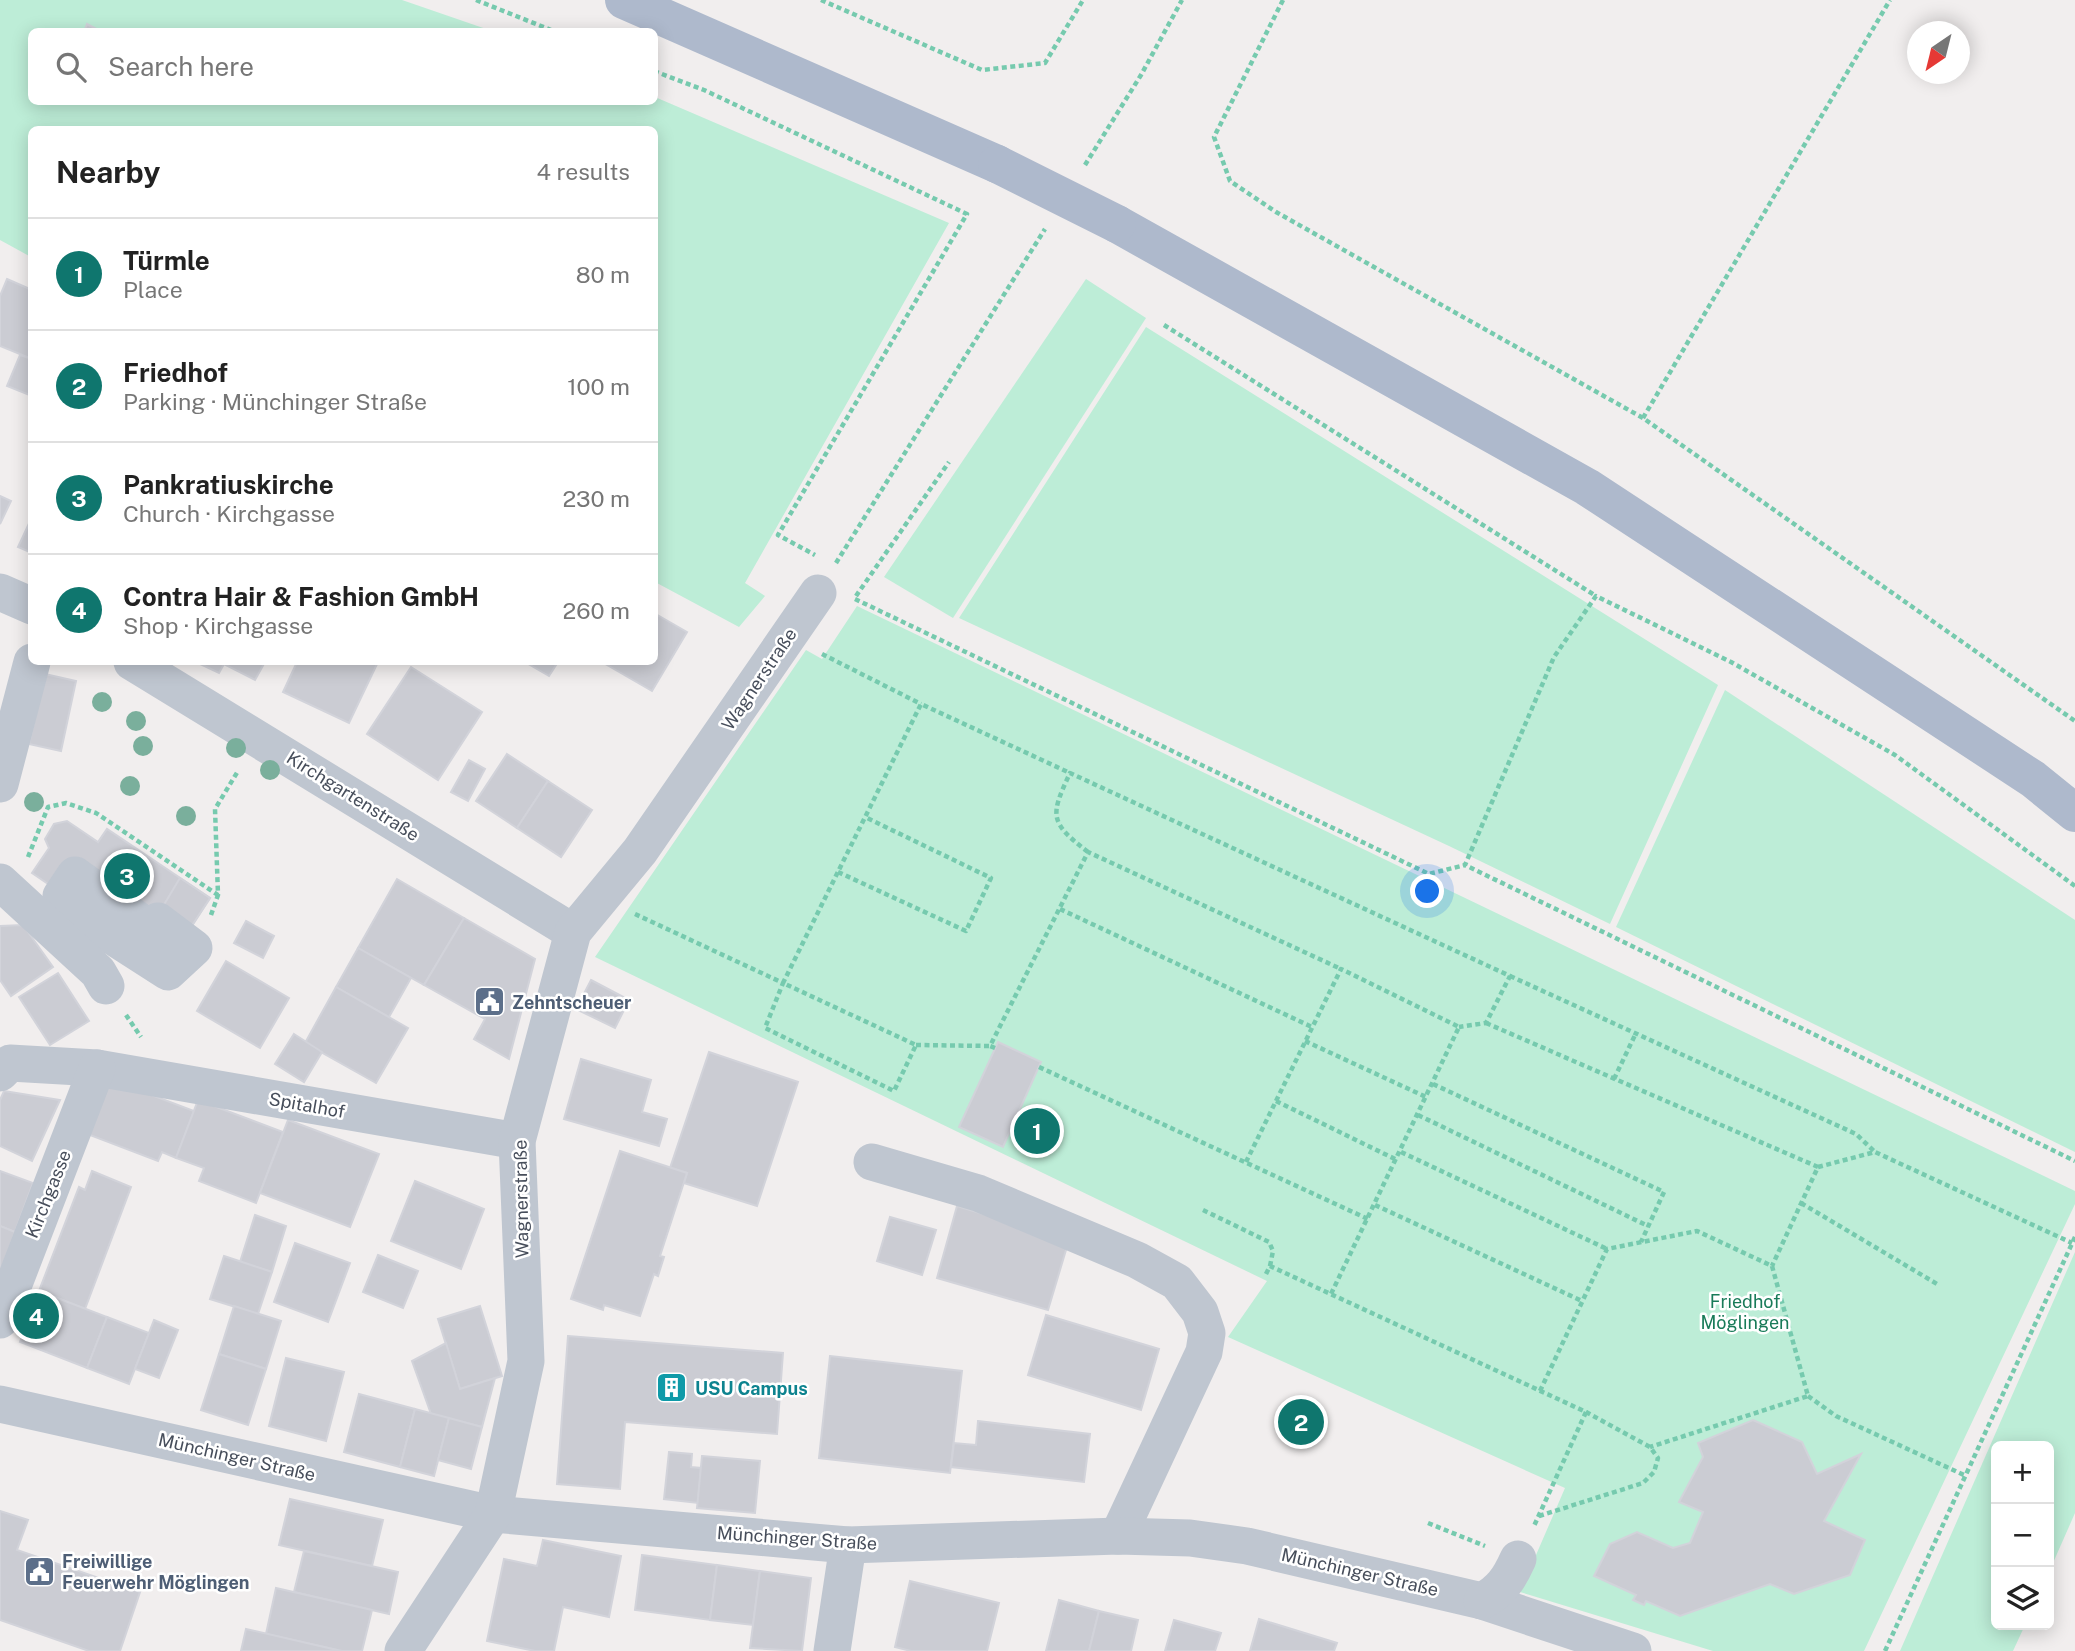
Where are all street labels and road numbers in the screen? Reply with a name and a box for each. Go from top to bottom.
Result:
street label: Wagnerstraße [717,624,801,734]
street label: Kirchgartenstraße [283,747,423,845]
street label: Spitalhof [267,1088,347,1122]
street label: Wagnerstraße [509,1140,533,1258]
street label: Kirchgasse [21,1147,75,1241]
street label: Münchinger Straße [156,1429,318,1485]
street label: Münchinger Straße [716,1522,878,1554]
street label: Münchinger Straße [1279,1544,1441,1600]

